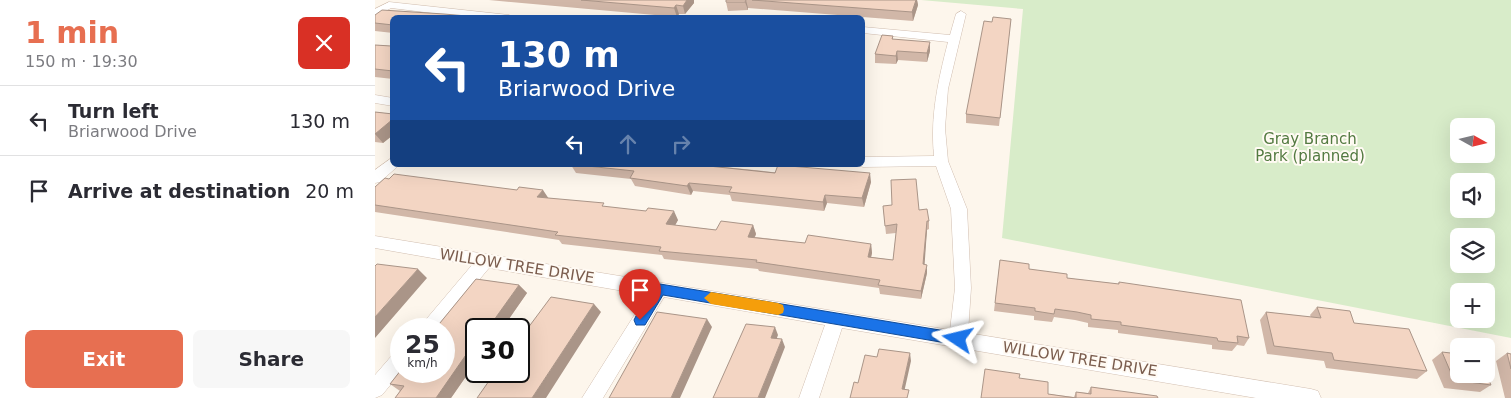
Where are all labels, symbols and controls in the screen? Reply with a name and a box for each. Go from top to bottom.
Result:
text: 1 min [25,15,119,50]
button: close [298,17,350,69]
icon: left [415,35,480,100]
text: 130 m [498,35,620,75]
text: 150 m · 19:30 [25,52,138,71]
text: Briarwood Drive [498,76,675,101]
text: Turn left [68,100,159,122]
icon: left [25,107,53,135]
text: 130 m [289,110,350,132]
north arrow [1450,118,1495,162]
map controls [1450,118,1495,383]
text: Briarwood Drive [68,122,197,141]
icon: left [561,130,589,158]
icon: ahead [614,130,642,158]
icon: right [667,130,695,158]
park label: Gray Branch Park (planned) [1255,130,1365,165]
button: sound [1450,173,1495,218]
icon: arrive [25,177,53,205]
text: Arrive at destination [68,180,290,202]
text: 20 m [305,180,354,202]
button: layers [1450,228,1495,273]
street label: WILLOW TREE DRIVE [438,245,596,287]
pin [619,269,661,320]
icon: arrive [626,276,654,304]
button: + [1450,283,1495,328]
position arrow [931,312,983,364]
speed limit sign: 30 [465,318,530,383]
button: Exit [25,330,183,388]
button: Share [193,330,350,388]
text: 25 [405,330,440,359]
street label: WILLOW TREE DRIVE [1001,338,1159,380]
button: − [1450,338,1495,383]
text: km/h [407,356,438,370]

